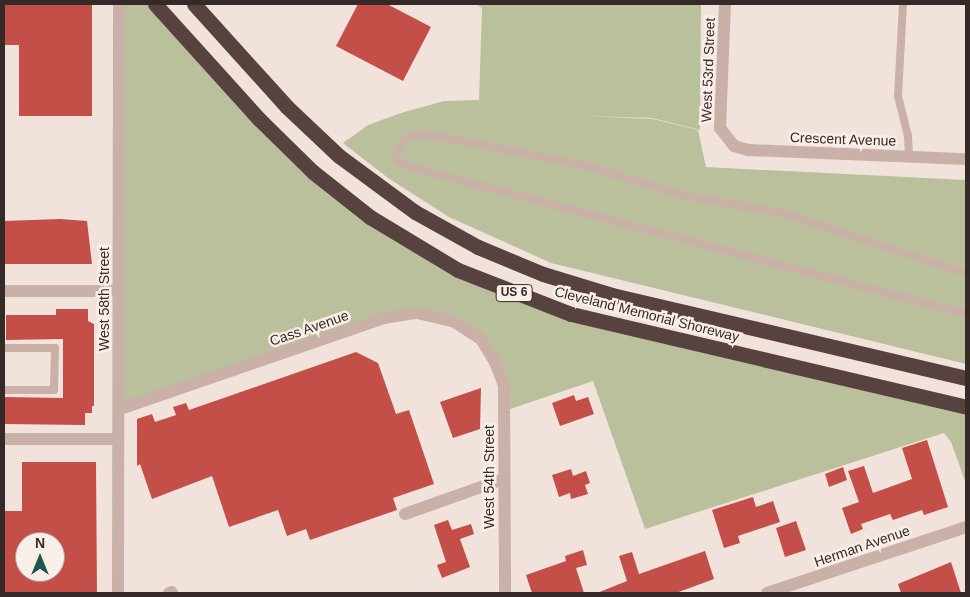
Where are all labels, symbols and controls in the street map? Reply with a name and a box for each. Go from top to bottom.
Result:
street label: West 53rd Street [698,17,718,123]
street label: Crescent Avenue [789,129,897,149]
street label: West 58th Street [96,247,112,351]
street label: Cleveland Memorial Shoreway [553,283,741,345]
road number: US 6 [495,284,533,302]
street label: Cass Avenue [267,307,351,349]
street label: West 54th Street [481,425,497,529]
street label: Herman Avenue [812,522,912,570]
north arrow [15,532,65,582]
text: N [35,535,45,551]

